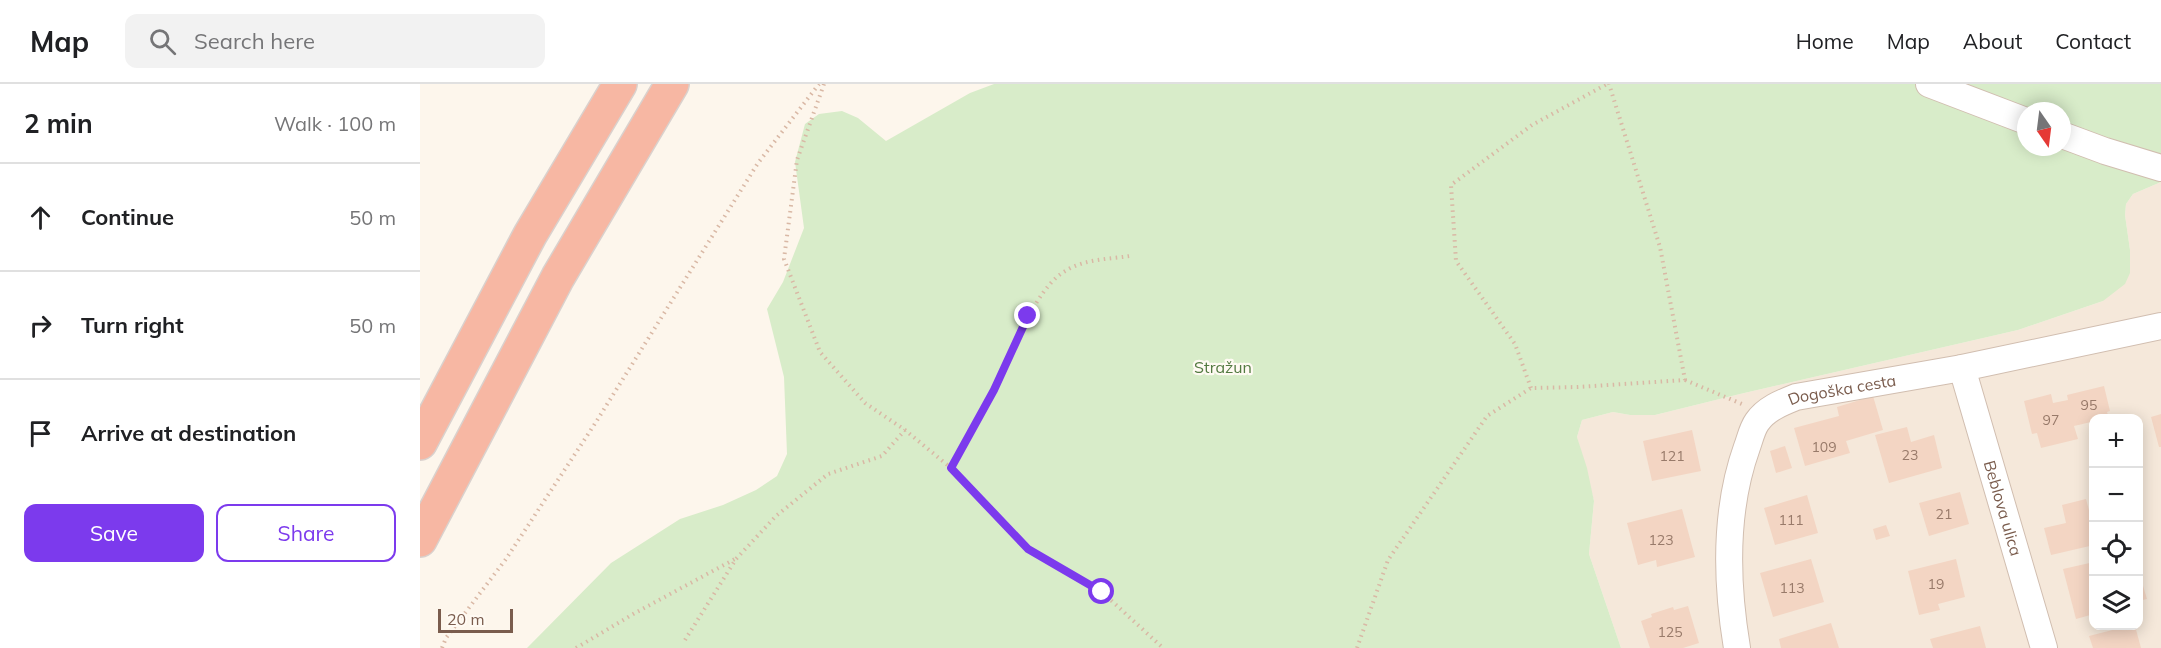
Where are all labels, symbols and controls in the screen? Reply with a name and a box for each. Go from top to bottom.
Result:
search box [125,14,545,68]
text: Map [30,24,89,59]
icon: search [146,25,179,58]
text: Search here [194,27,315,55]
text: Home [1796,28,1854,54]
text: Map [1887,28,1930,54]
text: About [1963,28,2022,54]
text: Contact [2055,28,2131,54]
north arrow [2017,102,2071,156]
text: 2 min [24,107,93,140]
text: Walk · 100 m [274,111,396,136]
icon: ahead [24,201,57,234]
text: Continue [81,203,174,231]
text: 50 m [349,205,396,230]
route end [1014,302,1040,328]
icon: right [24,309,57,342]
text: Turn right [81,311,184,339]
text: 50 m [349,313,396,338]
park label: Stražun [1194,357,1252,377]
street label: Dogoška cesta [1785,370,1897,409]
house number: 95 [2081,396,2097,414]
house number: 97 [2043,411,2059,429]
map controls [2089,414,2143,630]
button: + [2089,414,2143,468]
icon: arrive [24,417,57,450]
text: Arrive at destination [81,419,296,447]
house number: 109 [1811,438,1837,456]
house number: 23 [1902,446,1918,464]
house number: 121 [1659,447,1685,465]
street label: Beblova ulica [1980,458,2026,558]
button: − [2089,468,2143,522]
button: Save [24,504,204,562]
button: Share [216,504,396,562]
house number: 21 [1936,505,1952,523]
house number: 111 [1778,511,1804,529]
button: locate [2089,522,2143,576]
house number: 123 [1648,531,1674,549]
house number: 19 [1928,575,1944,593]
button: layers [2089,576,2143,630]
route start [1088,578,1114,604]
house number: 113 [1779,579,1805,597]
scale bar [438,606,513,634]
text: 20 m [447,609,484,629]
house number: 125 [1657,623,1683,641]

